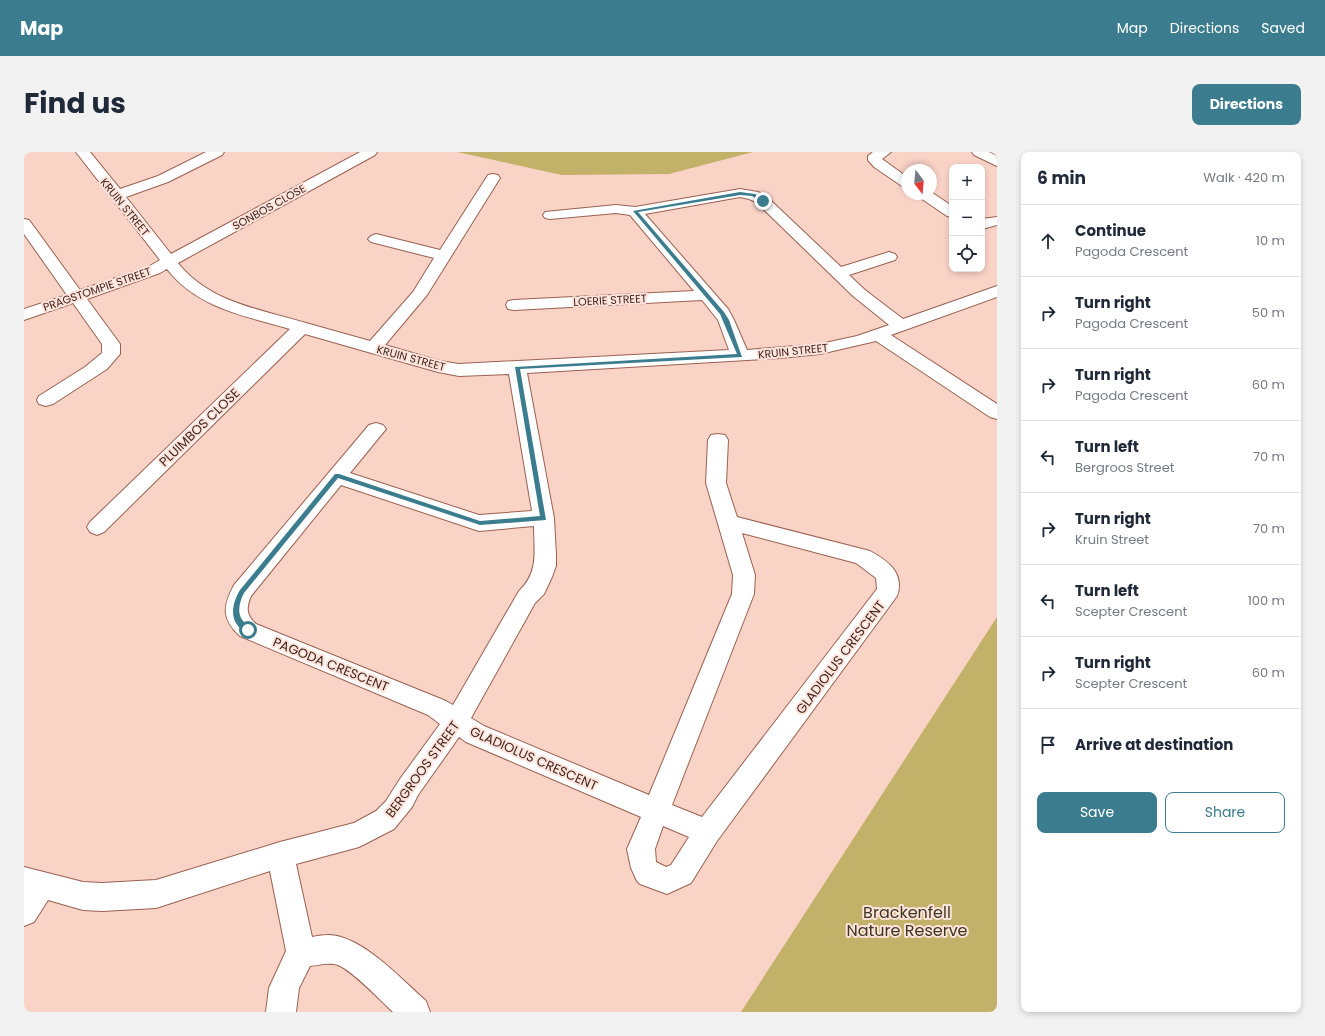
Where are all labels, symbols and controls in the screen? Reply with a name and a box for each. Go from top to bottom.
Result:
text: Map [20,15,63,42]
text: Map [1117,18,1148,38]
text: Directions [1170,18,1239,38]
text: Saved [1261,18,1305,38]
text: Find us [24,84,126,123]
button: Directions [1192,84,1301,125]
north arrow [901,164,937,200]
map controls [949,164,985,272]
button: + [949,164,985,200]
text: 6 min [1037,166,1086,190]
text: Walk · 420 m [1203,168,1285,187]
street label: KRUIN STREET [97,175,153,239]
street label: SONBOS CLOSE [229,180,309,234]
route end [754,192,772,210]
button: − [949,200,985,236]
text: Continue [1075,220,1146,241]
icon: ahead [1037,230,1059,252]
text: 10 m [1256,231,1285,250]
button: locate [949,236,985,272]
text: Pagoda Crescent [1075,242,1188,261]
street label: PRAGSTOMPIE STREET [41,263,153,315]
street label: LOERIE STREET [573,290,647,310]
text: Turn right [1075,292,1151,313]
icon: right [1037,302,1059,324]
text: 50 m [1252,303,1285,322]
text: Pagoda Crescent [1075,314,1188,333]
street label: KRUIN STREET [757,339,829,363]
street label: KRUIN STREET [375,341,447,375]
text: Turn right [1075,364,1151,385]
icon: right [1037,374,1059,396]
text: 60 m [1252,375,1285,394]
street label: PLUIMBOS CLOSE [155,384,244,471]
text: Pagoda Crescent [1075,386,1188,405]
text: Turn left [1075,436,1139,457]
icon: left [1037,446,1059,468]
text: 70 m [1253,447,1285,466]
text: Bergroos Street [1075,458,1174,477]
text: Turn right [1075,508,1151,529]
icon: right [1037,518,1059,540]
text: 70 m [1253,519,1285,538]
text: Kruin Street [1075,530,1149,549]
text: Turn left [1075,580,1139,601]
icon: left [1037,590,1059,612]
text: 100 m [1248,591,1285,610]
street label: GLADIOLUS CRESCENT [791,597,889,718]
text: Scepter Crescent [1075,602,1187,621]
route start [239,621,257,639]
street label: PAGODA CRESCENT [270,633,391,696]
text: Turn right [1075,652,1151,673]
icon: right [1037,662,1059,684]
text: 60 m [1252,663,1285,682]
text: Scepter Crescent [1075,674,1187,693]
street label: BERGROOS STREET [381,717,464,821]
street label: GLADIOLUS CRESCENT [467,722,601,795]
icon: arrive [1037,734,1059,756]
text: Arrive at destination [1075,734,1233,755]
button: Save [1037,792,1157,833]
button: Share [1165,792,1285,833]
park label: Brackenfell Nature Reserve [846,901,968,942]

